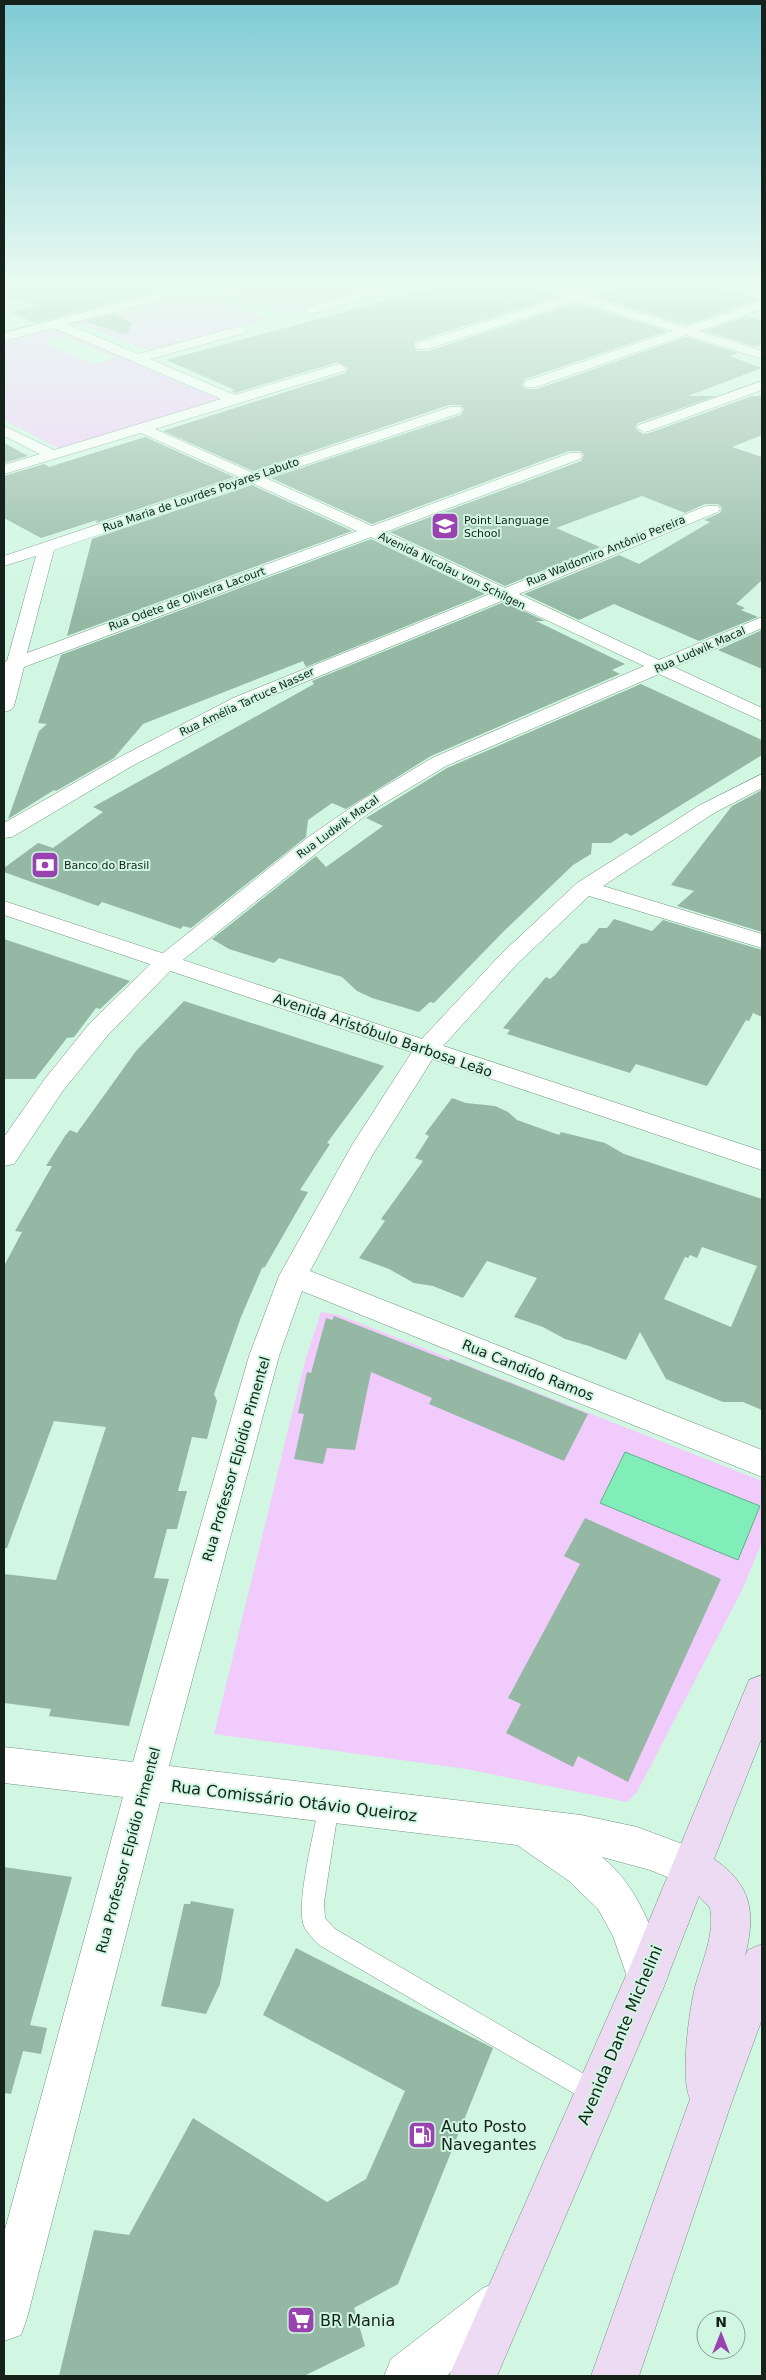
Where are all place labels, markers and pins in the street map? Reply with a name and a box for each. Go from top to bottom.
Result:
school or university icon: Point Language School [430,511,460,541]
place label: Point Language School [464,514,549,540]
bank icon: Banco do Brasil [30,850,60,880]
place label: Banco do Brasil [64,859,149,872]
place label: Auto Posto Navegantes [441,2117,537,2154]
fuel station icon: Auto Posto Navegantes [407,2120,437,2150]
supermarket icon: BR Mania [286,2305,316,2335]
place label: BR Mania [320,2311,395,2330]

